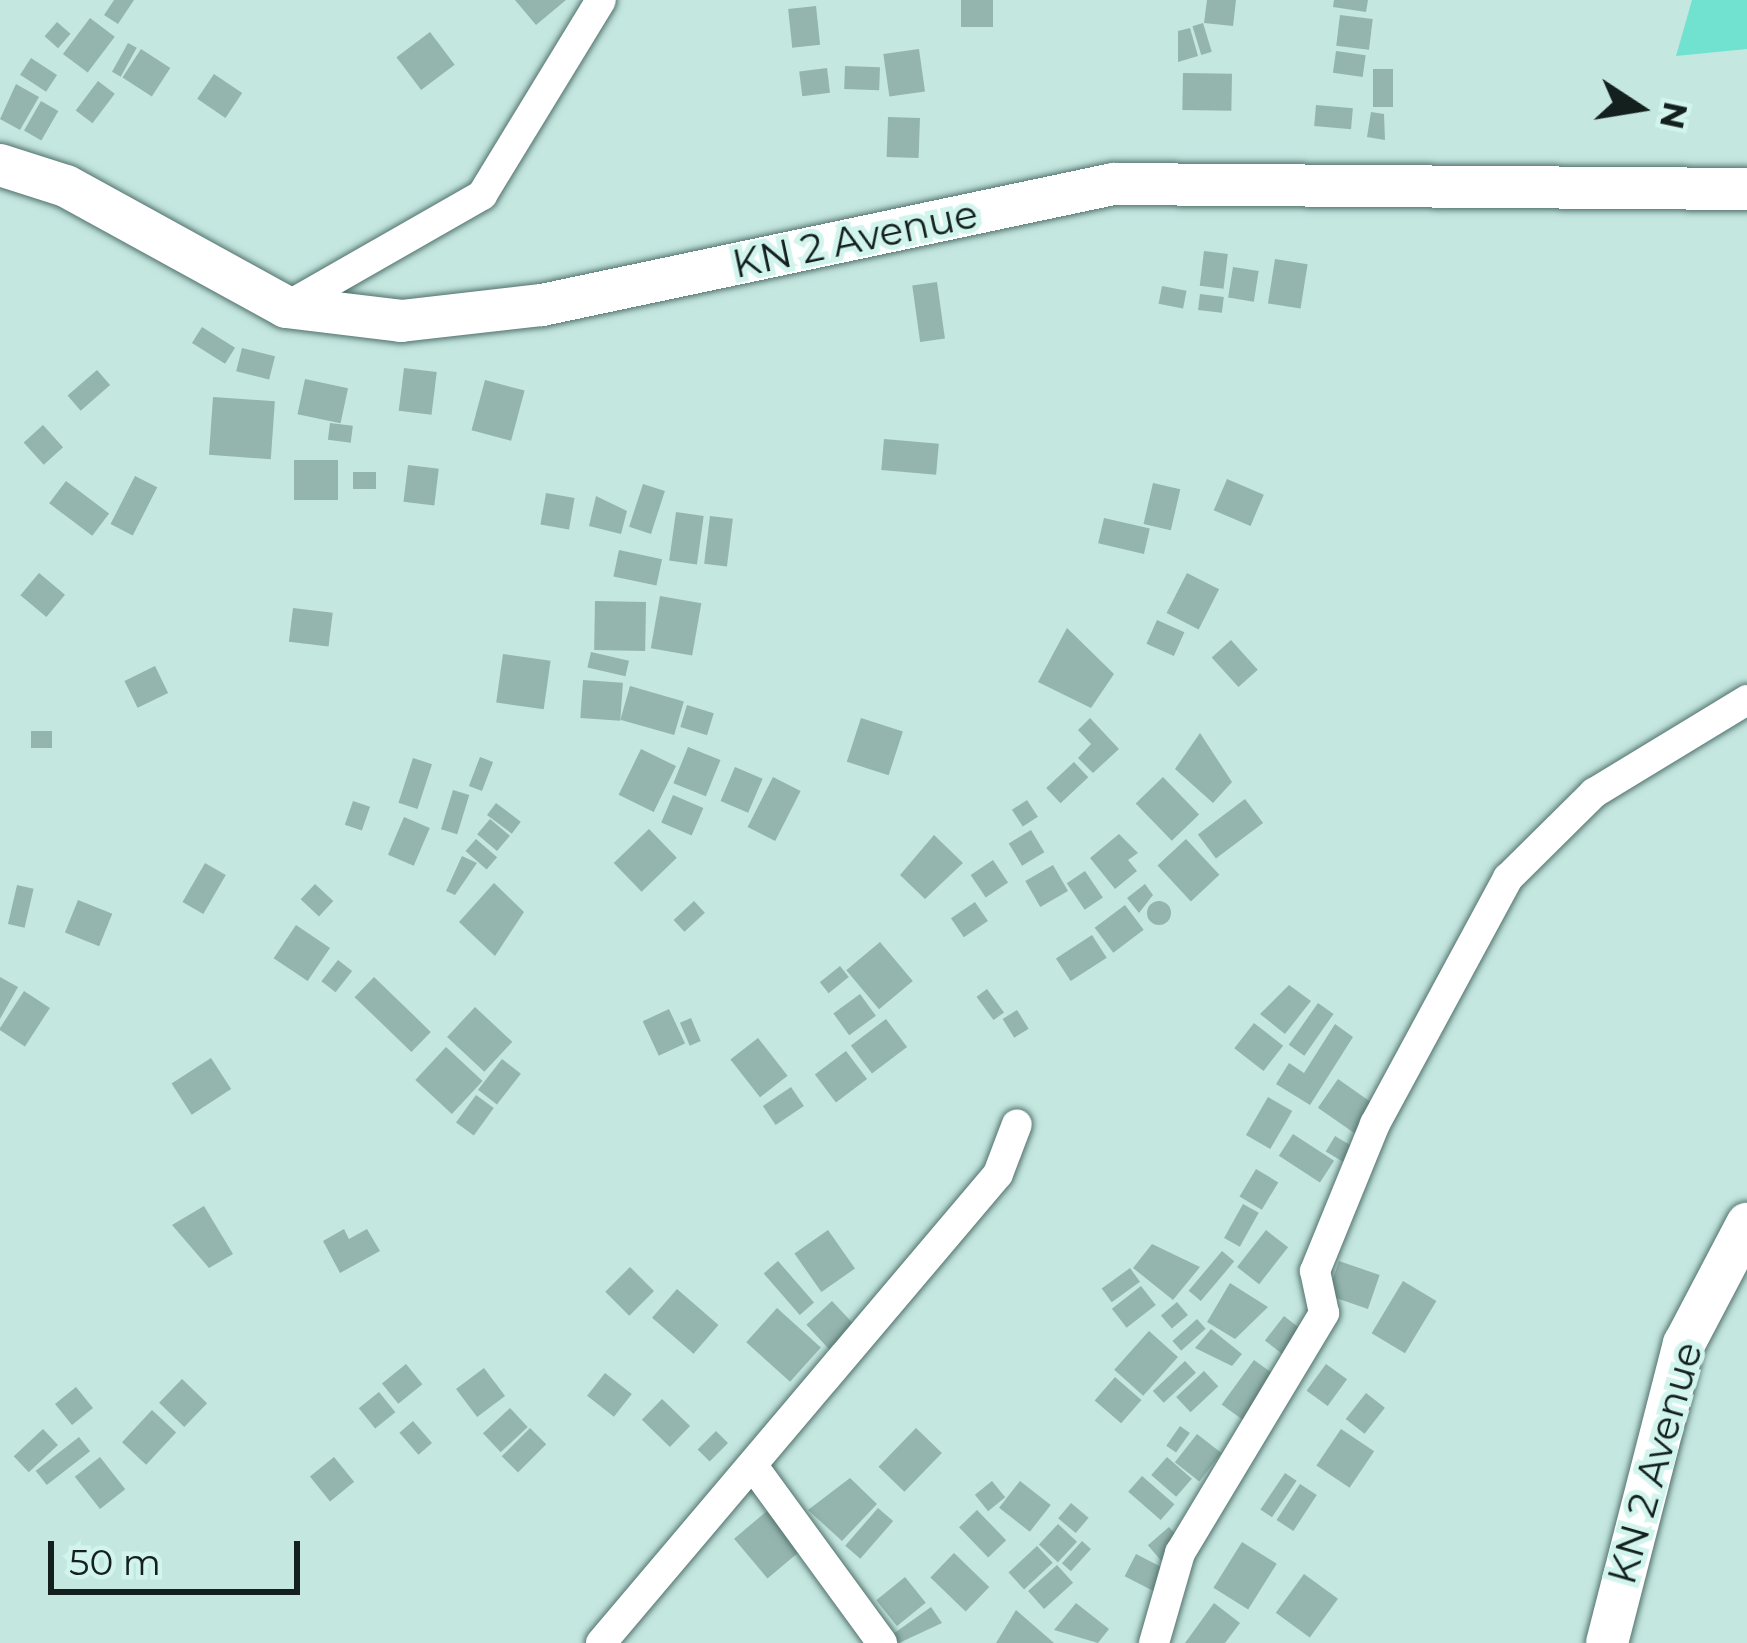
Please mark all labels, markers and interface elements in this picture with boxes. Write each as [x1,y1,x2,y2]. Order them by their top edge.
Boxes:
north arrow [1579,48,1699,168]
text: N [1652,98,1697,133]
street label: KN 2 Avenue [728,190,982,288]
street label: KN 2 Avenue [1598,1337,1712,1589]
scale bar [54,1517,306,1591]
text: 50 m [69,1540,161,1584]

